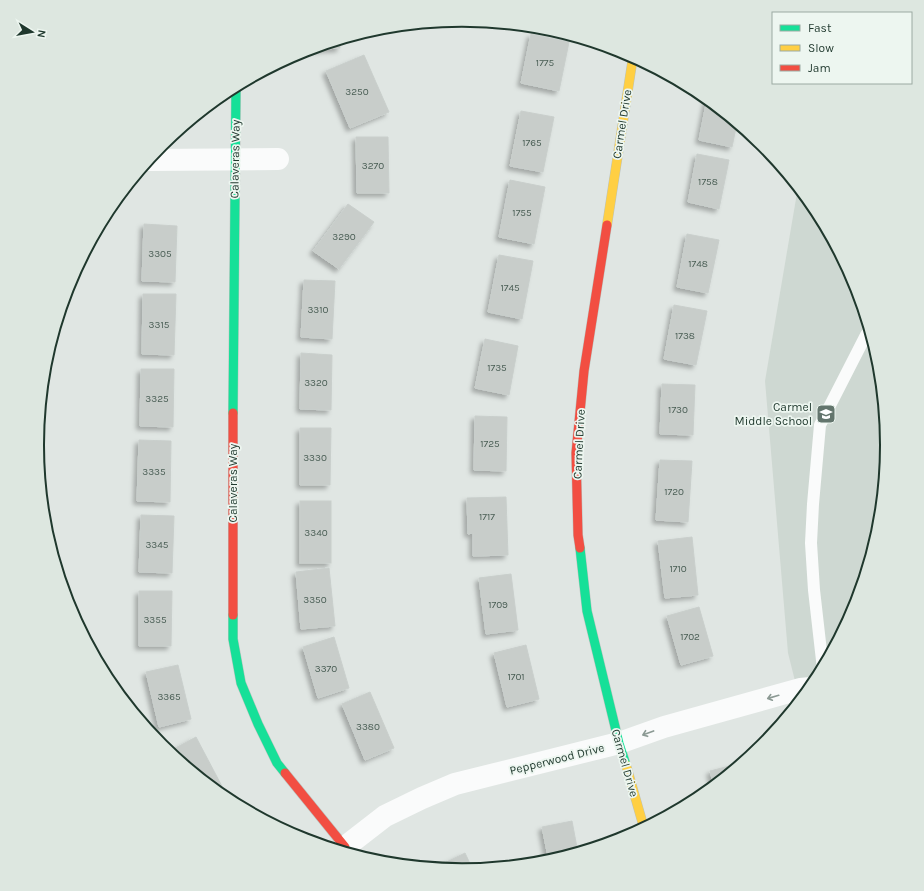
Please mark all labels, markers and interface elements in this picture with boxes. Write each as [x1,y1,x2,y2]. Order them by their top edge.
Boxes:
north arrow [12,12,52,52]
legend [772,12,912,84]
text: Fast [808,21,832,35]
text: N [34,29,48,39]
text: Slow [808,41,834,55]
house number: 1775 [536,57,555,69]
text: Jam [808,61,831,75]
house number: 3250 [345,86,369,98]
street label: Carmel Drive [610,88,634,160]
street label: Calaveras Way [227,119,243,198]
house number: 1765 [522,137,542,149]
house number: 3270 [362,160,384,172]
house number: 1758 [698,176,718,188]
house number: 1755 [512,207,532,219]
house number: 3290 [332,231,356,243]
house number: 3305 [148,248,172,260]
house number: 1748 [688,258,708,270]
house number: 1745 [500,282,520,294]
house number: 3310 [307,304,329,316]
house number: 3315 [149,319,170,331]
house number: 1738 [675,330,695,342]
house number: 1735 [487,362,507,374]
house number: 3320 [304,377,328,389]
house number: 3325 [145,393,169,405]
place label: Carmel Middle School [735,400,812,428]
school or university icon: Carmel Middle School [815,403,837,425]
house number: 1730 [668,404,688,416]
street label: Carmel Drive [570,409,588,479]
house number: 1725 [480,438,500,450]
street label: Calaveras Way [226,443,240,522]
house number: 3330 [303,452,327,464]
house number: 3335 [142,466,166,478]
house number: 1720 [664,486,684,498]
house number: 1717 [479,511,495,523]
house number: 3340 [304,527,328,539]
house number: 3345 [145,539,169,551]
house number: 1710 [669,563,687,575]
house number: 3350 [303,594,327,606]
house number: 1709 [488,599,508,611]
house number: 3355 [143,614,167,626]
house number: 1702 [680,631,700,643]
house number: 3370 [315,663,337,675]
house number: 1701 [507,671,525,683]
house number: 3365 [157,691,181,703]
one-way arrow [766,693,779,701]
house number: 3380 [356,721,380,733]
street label: Carmel Drive [609,727,641,799]
one-way arrow [642,729,654,737]
street label: Pepperwood Drive [508,740,606,778]

